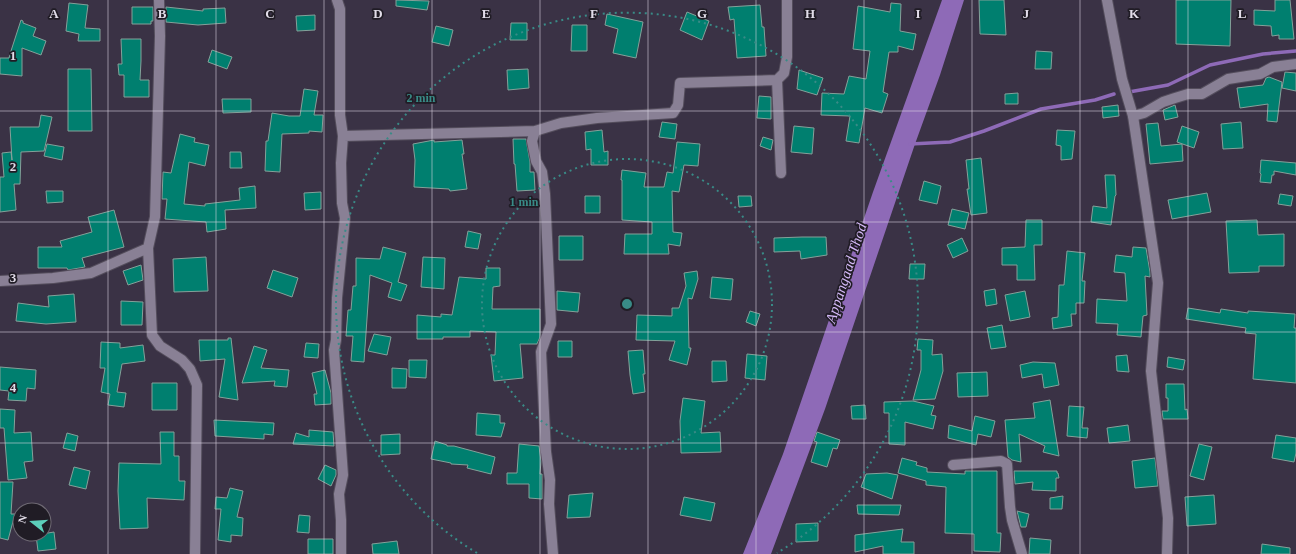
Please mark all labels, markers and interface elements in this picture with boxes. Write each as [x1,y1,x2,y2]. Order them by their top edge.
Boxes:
text: A [49,6,59,21]
text: B [158,6,167,21]
text: C [265,6,275,21]
text: D [373,6,383,21]
text: E [482,6,490,21]
text: F [590,6,598,21]
text: G [697,6,707,21]
text: H [805,6,815,21]
text: I [915,6,921,21]
text: J [1023,6,1030,21]
text: K [1129,6,1140,21]
text: L [1238,6,1247,21]
text: 1 [10,48,16,63]
text: 2 min [406,91,436,105]
text: 2 [10,159,16,174]
text: 1 min [509,195,539,209]
water label: Appangaad Thod [822,221,870,326]
text: 3 [10,270,17,285]
centre of rings [620,297,634,311]
text: 4 [10,380,17,395]
north arrow [12,502,52,542]
text: N [16,513,29,525]

